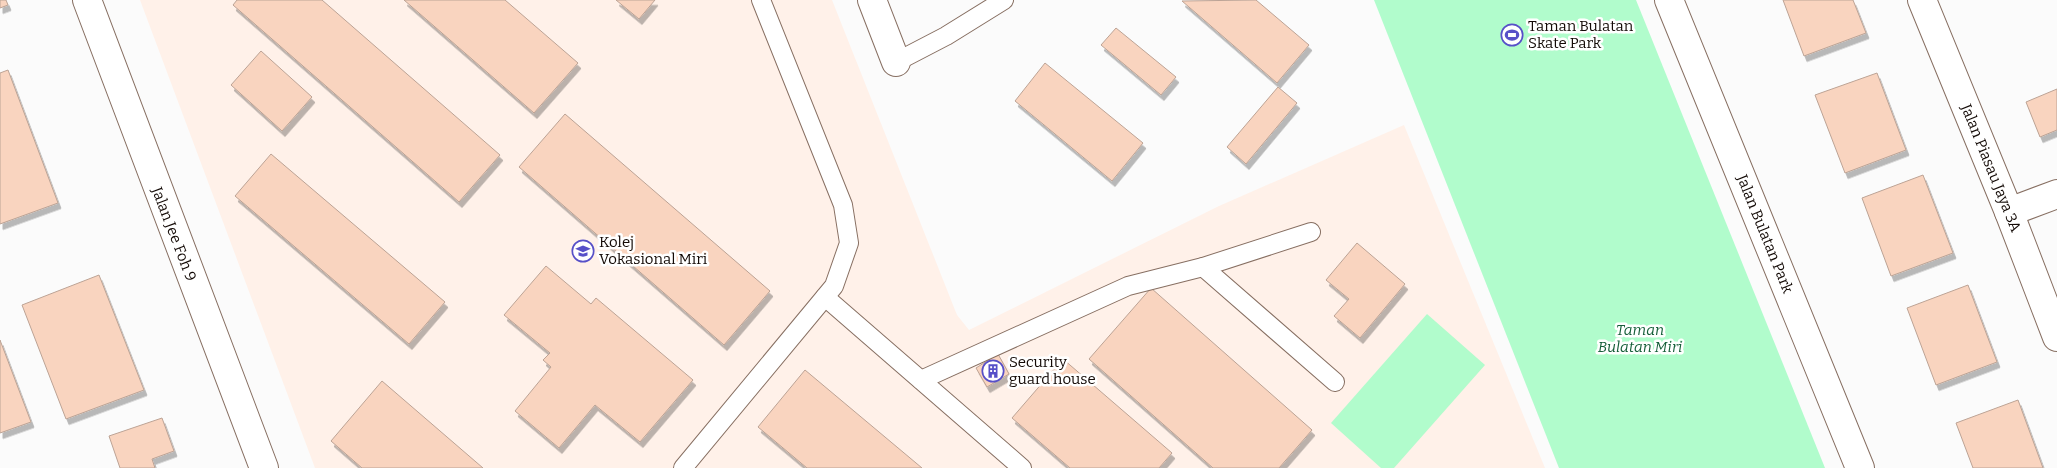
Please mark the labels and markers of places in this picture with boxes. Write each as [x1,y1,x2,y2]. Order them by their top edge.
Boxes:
place label: Taman Bulatan Skate Park [1528,17,1634,52]
sports icon: Taman Bulatan Skate Park [1500,23,1524,47]
place label: Kolej Vokasional Miri [599,233,708,268]
school or university icon: Kolej Vokasional Miri [571,239,595,263]
place label: Security guard house [1009,353,1096,388]
building icon: Security guard house [981,359,1005,383]

